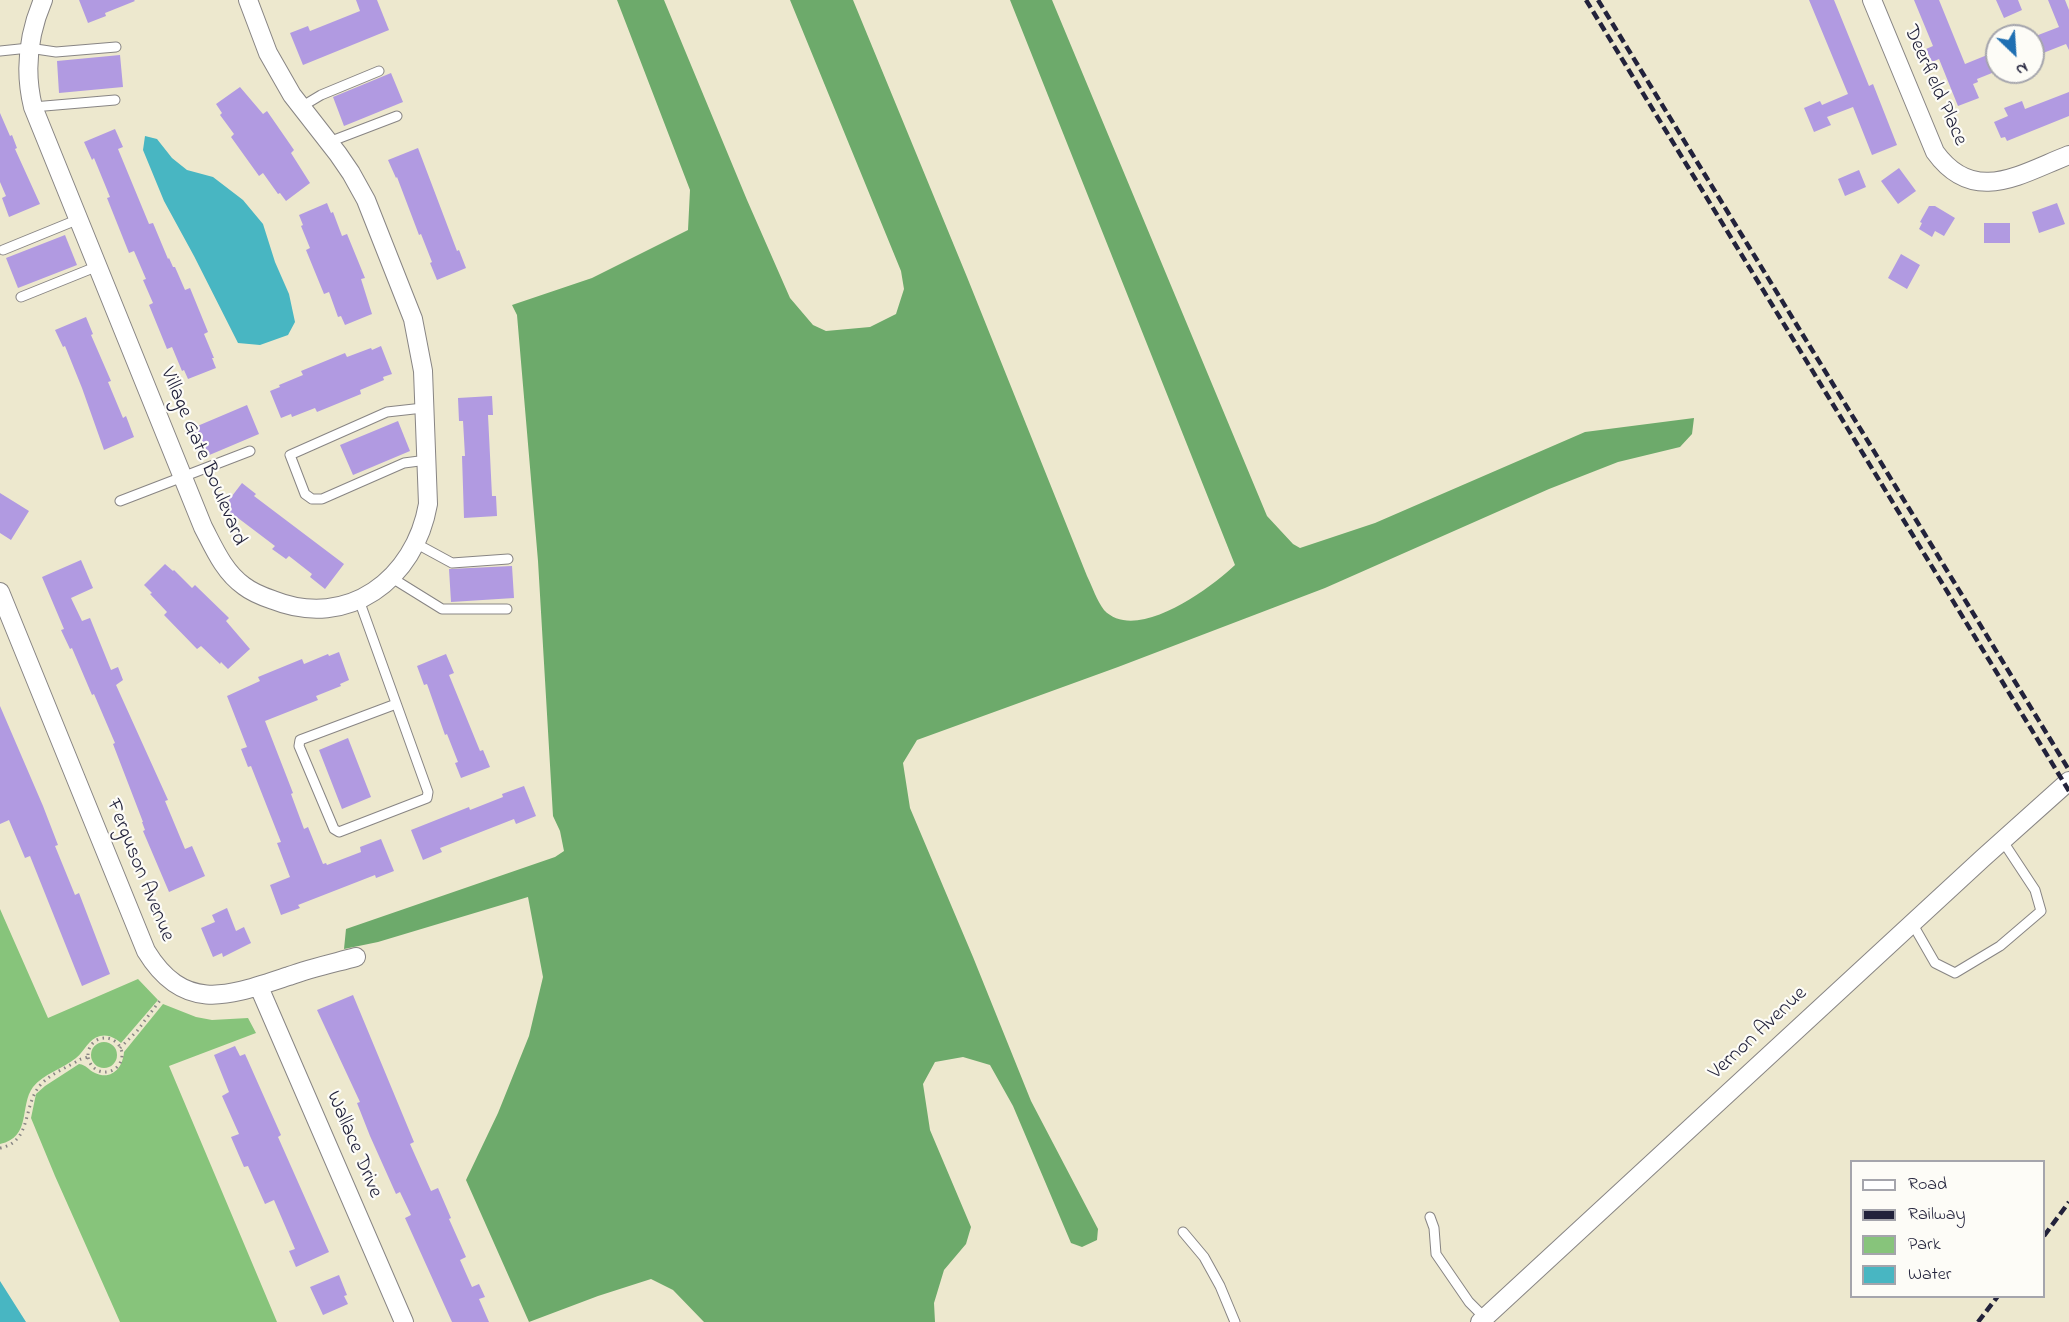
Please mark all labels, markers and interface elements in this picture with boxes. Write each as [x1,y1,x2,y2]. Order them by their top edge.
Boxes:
street label: Deerfield Place [1896,22,1972,150]
north arrow [1985,24,2045,84]
text: N [2012,55,2032,82]
street label: Village Gate Boulevard [153,364,251,550]
street label: Ferguson Avenue [99,796,179,946]
street label: Vernon Avenue [1705,982,1813,1086]
street label: Wallace Drive [319,1088,387,1202]
legend [1850,1160,2045,1298]
text: Road [1908,1172,1947,1198]
text: Railway [1908,1202,1965,1228]
text: Park [1908,1232,1941,1258]
text: Water [1908,1262,1951,1288]

